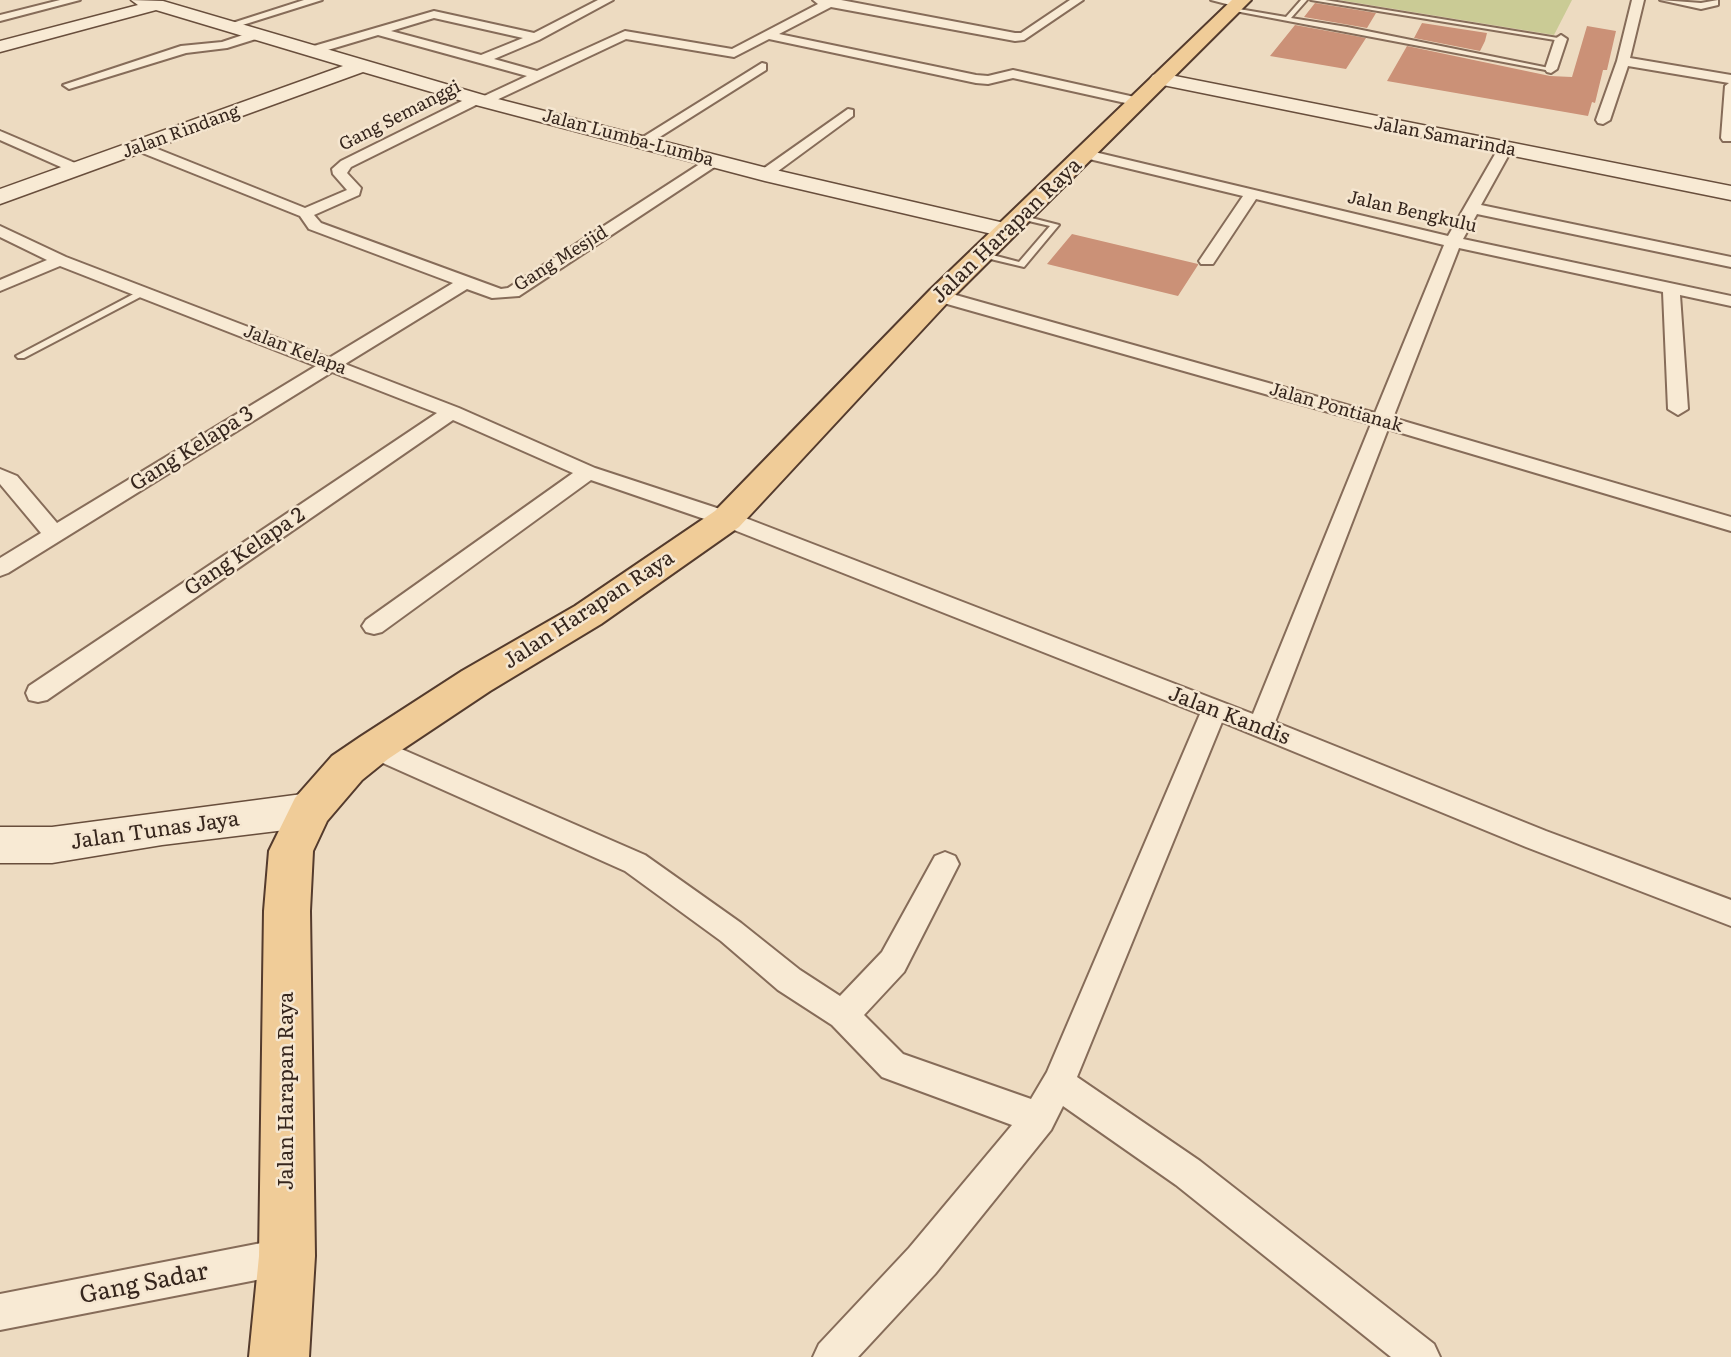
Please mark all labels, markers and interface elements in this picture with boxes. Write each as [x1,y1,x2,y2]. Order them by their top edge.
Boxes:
street label: Gang Semanggi [336,76,464,156]
street label: Jalan Rindang [119,101,243,163]
street label: Jalan Lumba-Lumba [540,105,716,171]
street label: Jalan Samarinda [1372,113,1518,161]
street label: Jalan Harapan Raya [927,153,1087,309]
street label: Jalan Bengkulu [1345,187,1479,237]
street label: Gang Mesjid [510,222,612,296]
street label: Jalan Kelapa [240,320,350,380]
street label: Jalan Pontianak [1267,379,1405,437]
street label: Gang Kelapa 3 [126,401,258,497]
street label: Gang Kelapa 2 [180,502,310,602]
street label: Jalan Harapan Raya [499,545,679,675]
street label: Jalan Kandis [1165,681,1293,751]
street label: Jalan Tunas Jaya [69,807,241,855]
street label: Jalan Harapan Raya [274,992,300,1190]
street label: Gang Sadar [77,1257,211,1311]

